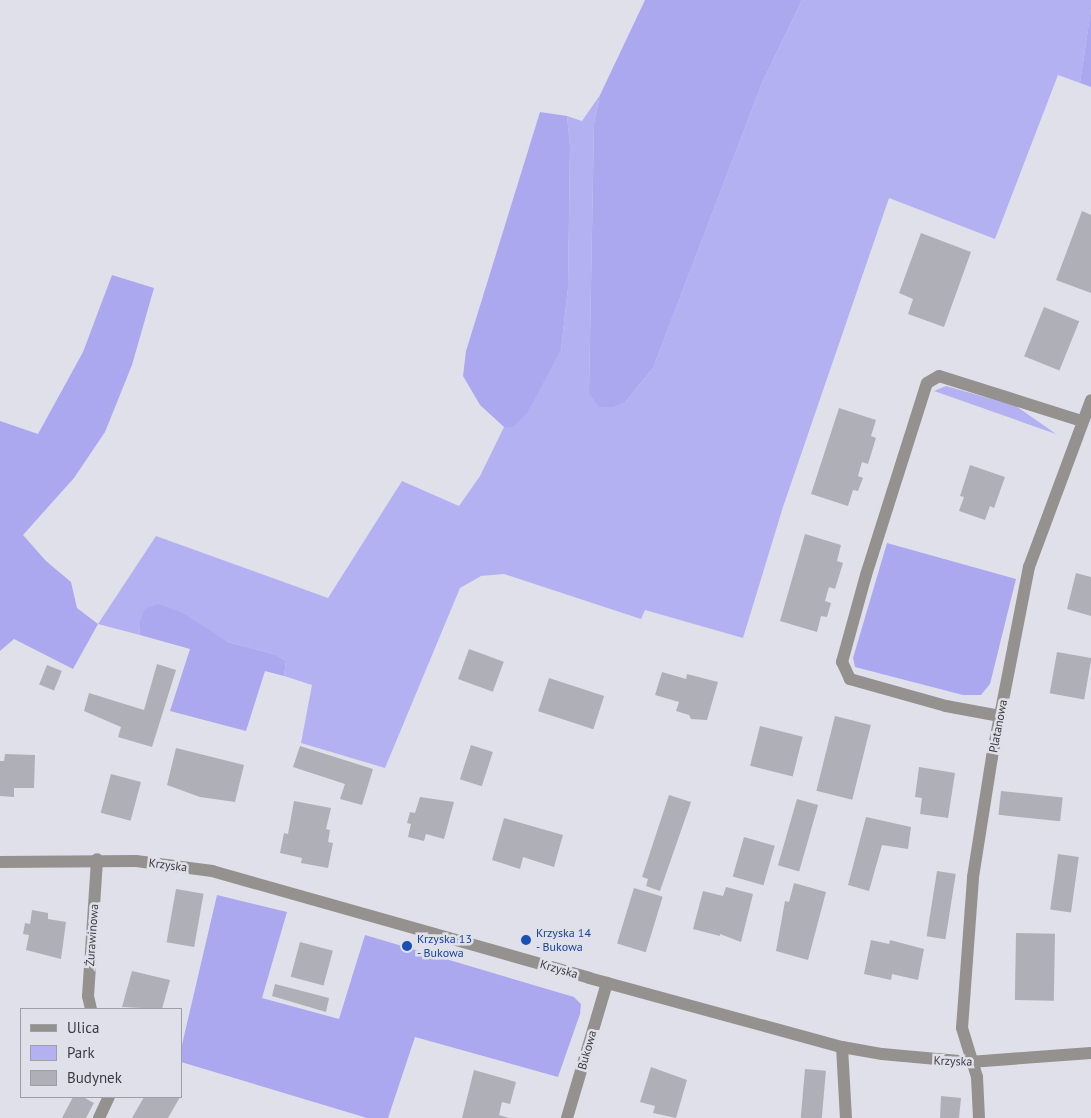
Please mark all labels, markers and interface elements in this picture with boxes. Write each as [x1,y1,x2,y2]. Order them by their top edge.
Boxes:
street label: Platanowa [986,698,1010,754]
street label: Krzyska [148,855,188,875]
street label: Żurawinowa [83,903,101,967]
place label: Krzyska 14 - Bukowa [536,926,591,954]
place label: Krzyska 13 - Bukowa [417,932,472,960]
marker: Krzyska 14 - Bukowa [520,934,532,946]
marker: Krzyska 13 - Bukowa [401,940,413,952]
street label: Krzyska [538,957,580,981]
legend [20,1008,182,1098]
text: Ulica [67,1018,99,1037]
street label: Bukowa [575,1029,599,1071]
text: Park [67,1043,95,1062]
street label: Krzyska [933,1053,973,1069]
text: Budynek [67,1068,122,1087]

